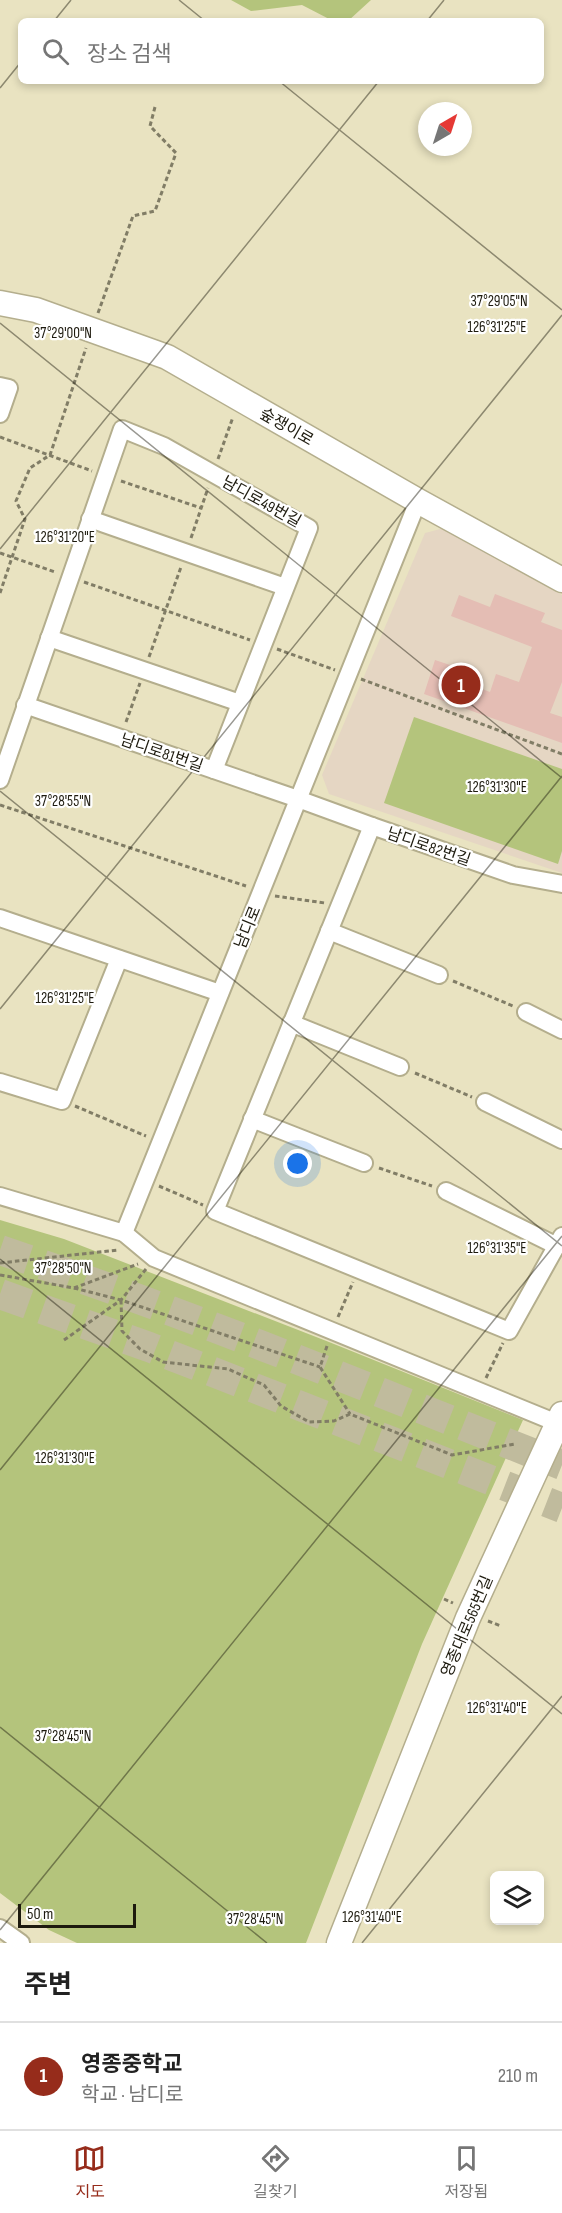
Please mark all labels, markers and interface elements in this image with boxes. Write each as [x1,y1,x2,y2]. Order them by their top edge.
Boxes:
search box [18,18,544,84]
icon: search [39,35,72,68]
text: 장소 검색 [87,41,171,68]
north arrow [418,102,472,156]
text: 37°29'05"N [470,292,528,311]
text: 126°31'25"E [468,318,526,337]
text: 37°29'00"N [34,324,92,343]
street label: 숲쟁이로 [256,404,317,450]
street label: 남디로49번길 [218,473,304,532]
text: 126°31'20"E [35,528,95,547]
pin: 1 [442,662,480,708]
street label: 남디로81번길 [118,730,205,776]
text: 126°31'30"E [467,778,527,797]
text: 37°28'55"N [35,792,91,811]
street label: 남디로82번길 [384,824,473,871]
street label: 남디로 [231,903,266,952]
text: 126°31'25"E [36,989,94,1008]
your location [283,1149,312,1178]
text: 126°31'35"E [467,1239,527,1258]
text: 37°28'50"N [34,1259,92,1278]
text: 126°31'30"E [35,1449,95,1468]
street label: 영종대로565번길 [438,1573,497,1680]
text: 126°31'40"E [467,1699,527,1718]
text: 37°28'45"N [35,1727,91,1746]
map controls [490,1871,544,1925]
button: layers [490,1871,544,1925]
scale bar [18,1901,136,1928]
text: 50 m [27,1905,53,1924]
text: 126°31'40"E [342,1908,402,1927]
text: 37°28'45"N [227,1910,283,1929]
text: 주변 [24,1970,72,2001]
text: 영종중학교 [81,2051,182,2078]
text: 1 [40,2064,47,2088]
text: 210 m [498,2064,538,2088]
text: 학교 · 남디로 [81,2083,183,2107]
tab: 지도 [73,2142,106,2202]
tab: 길찾기 [253,2142,297,2202]
tab: 저장됨 [444,2142,489,2202]

